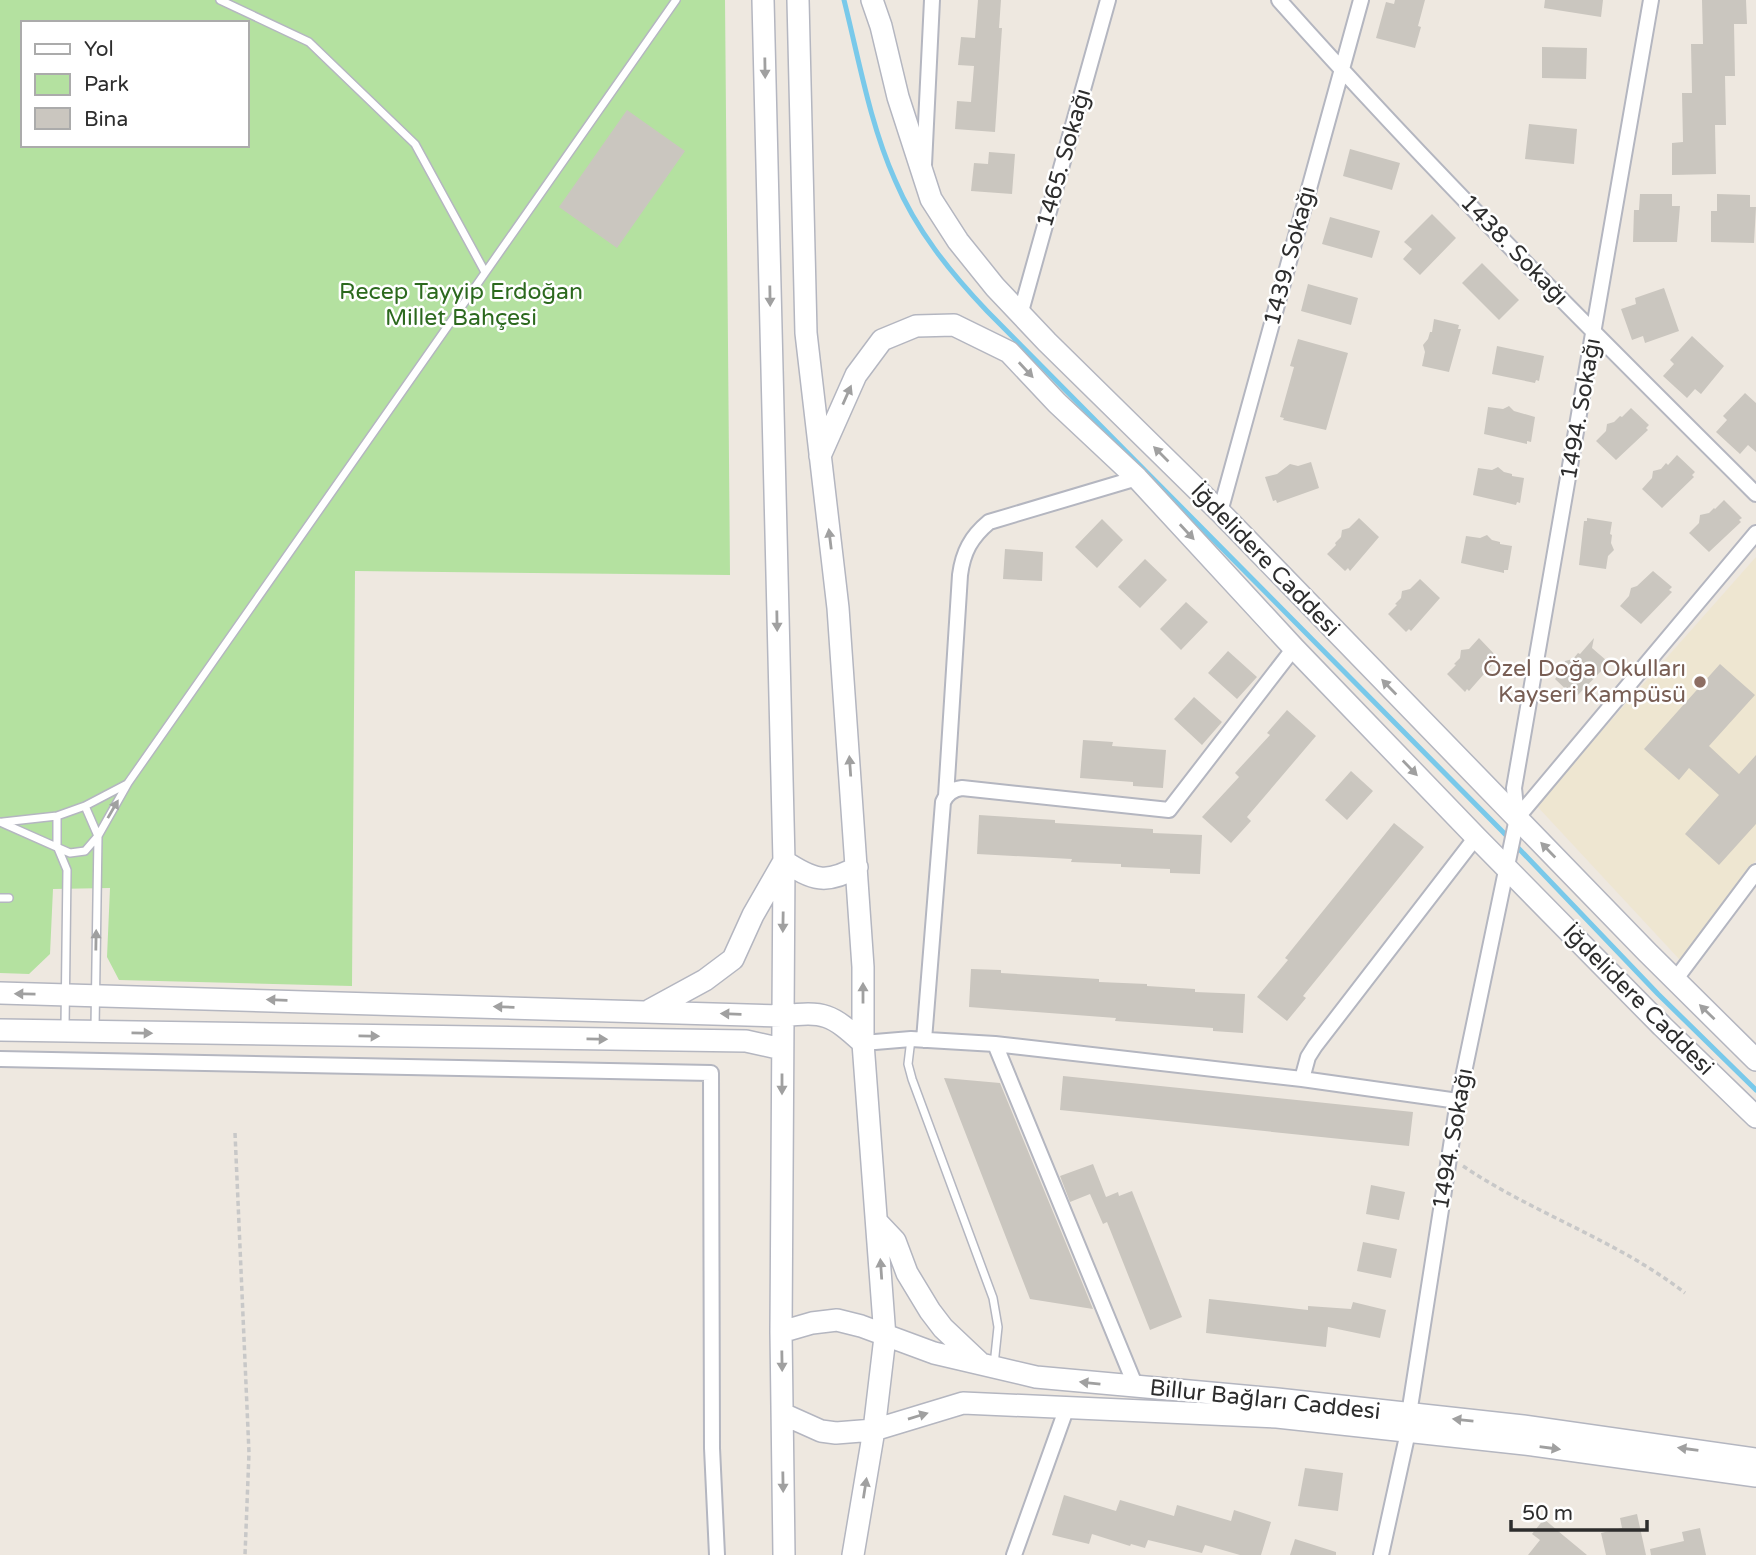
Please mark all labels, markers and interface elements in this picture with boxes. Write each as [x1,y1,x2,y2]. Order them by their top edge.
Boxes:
legend [21,21,248,147]
text: Yol [84,37,114,62]
one-way arrow [759,57,770,79]
text: Park [84,72,129,97]
street label: 1465. Sokağı [1031,85,1097,231]
text: Bina [84,107,128,132]
street label: 1439. Sokağı [1258,183,1322,329]
street label: 1438. Sokağı [1454,189,1574,311]
park label: Recep Tayyip Erdoğan Millet Bahçesi [339,278,583,332]
one-way arrow [765,285,776,307]
street label: 1494. Sokağı [1555,336,1607,482]
one-way arrow [1018,361,1034,378]
one-way arrow [841,385,853,405]
one-way arrow [1153,446,1170,463]
street label: İğdelidere Caddesi [1185,477,1345,643]
one-way arrow [1179,523,1195,541]
one-way arrow [825,528,836,550]
one-way arrow [772,610,783,632]
place label: Özel Doğa Okulları Kayseri Kampüsü [1483,655,1686,709]
marker: Özel Doğa Okulları Kayseri Kampüsü [1692,674,1708,690]
one-way arrow [1382,679,1398,696]
one-way arrow [844,755,855,777]
one-way arrow [1401,760,1418,777]
one-way arrow [107,800,119,819]
one-way arrow [1540,842,1556,859]
one-way arrow [777,911,789,933]
street label: İğdelidere Caddesi [1557,919,1719,1081]
one-way arrow [91,928,102,950]
one-way arrow [857,982,869,1004]
one-way arrow [13,988,35,999]
one-way arrow [265,995,287,1006]
one-way arrow [493,1001,515,1012]
one-way arrow [1699,1005,1716,1021]
one-way arrow [720,1008,742,1019]
one-way arrow [131,1028,153,1039]
one-way arrow [358,1031,380,1042]
one-way arrow [586,1033,608,1045]
street label: 1494. Sokağı [1427,1066,1479,1212]
one-way arrow [776,1074,788,1096]
one-way arrow [875,1258,886,1280]
one-way arrow [776,1350,787,1372]
street label: Billur Bağları Caddesi [1148,1374,1382,1426]
one-way arrow [1079,1377,1101,1388]
one-way arrow [908,1411,929,1421]
one-way arrow [1452,1414,1474,1425]
one-way arrow [1539,1442,1561,1453]
one-way arrow [1677,1444,1699,1455]
one-way arrow [777,1471,789,1493]
one-way arrow [860,1477,871,1499]
scale bar [1511,1488,1648,1532]
text: 50 m [1522,1501,1573,1526]

